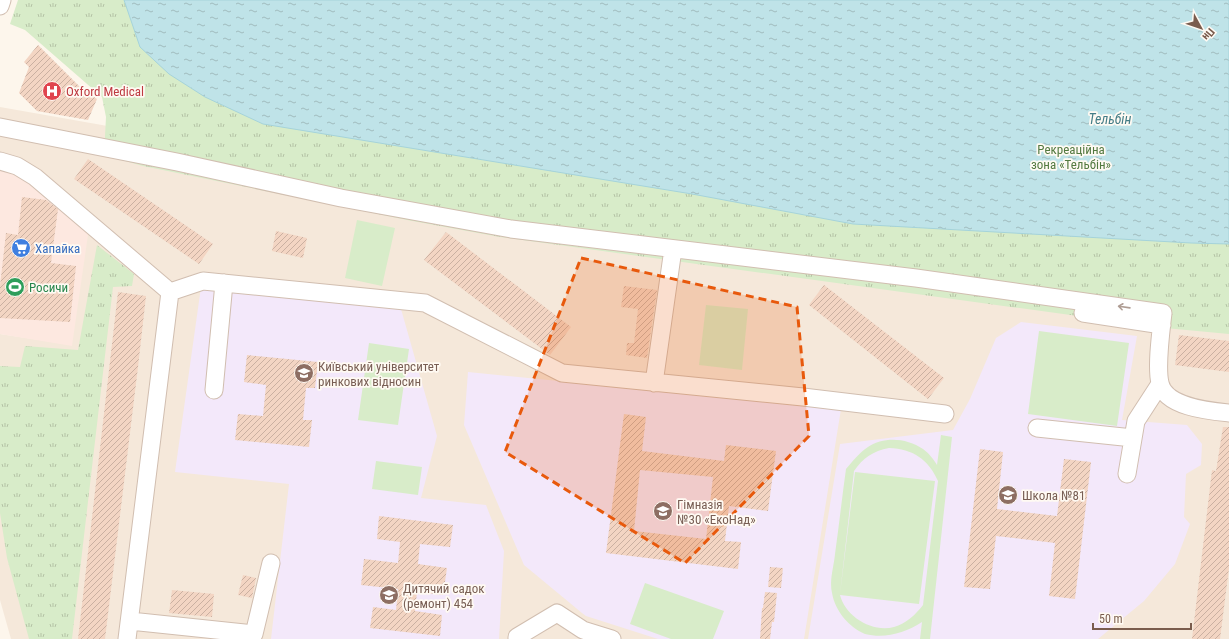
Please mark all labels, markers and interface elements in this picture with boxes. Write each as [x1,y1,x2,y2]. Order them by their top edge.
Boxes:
north arrow [1181,8,1221,48]
text: Пн [1199,25,1217,43]
hospital icon: Oxford Medical [41,80,63,102]
place label: Oxford Medical [66,84,144,99]
water label: Тельбін [1089,111,1131,127]
park label: Рекреаційна зона «Тельбін» [1031,142,1111,172]
supermarket icon: Хапайка [10,237,32,259]
place label: Хапайка [35,241,80,256]
sports icon: Росичи [4,276,26,298]
place label: Росичи [29,280,68,295]
one-way arrow [1118,303,1131,311]
place label: Київський університет ринкових відносин [318,359,440,389]
school or university icon: Київський університет ринкових відносин [293,362,315,384]
school or university icon: Школа №81 [997,484,1019,506]
place label: Школа №81 [1022,488,1085,503]
place label: Гімназія №30 «ЕкоНад» [677,497,756,527]
school or university icon: Гімназія №30 «ЕкоНад» [652,500,674,522]
place label: Дитячий садок (ремонт) 454 [403,581,485,611]
school or university icon: Дитячий садок (ремонт) 454 [378,584,400,606]
scale bar [1093,605,1191,631]
text: 50 m [1099,612,1123,626]

